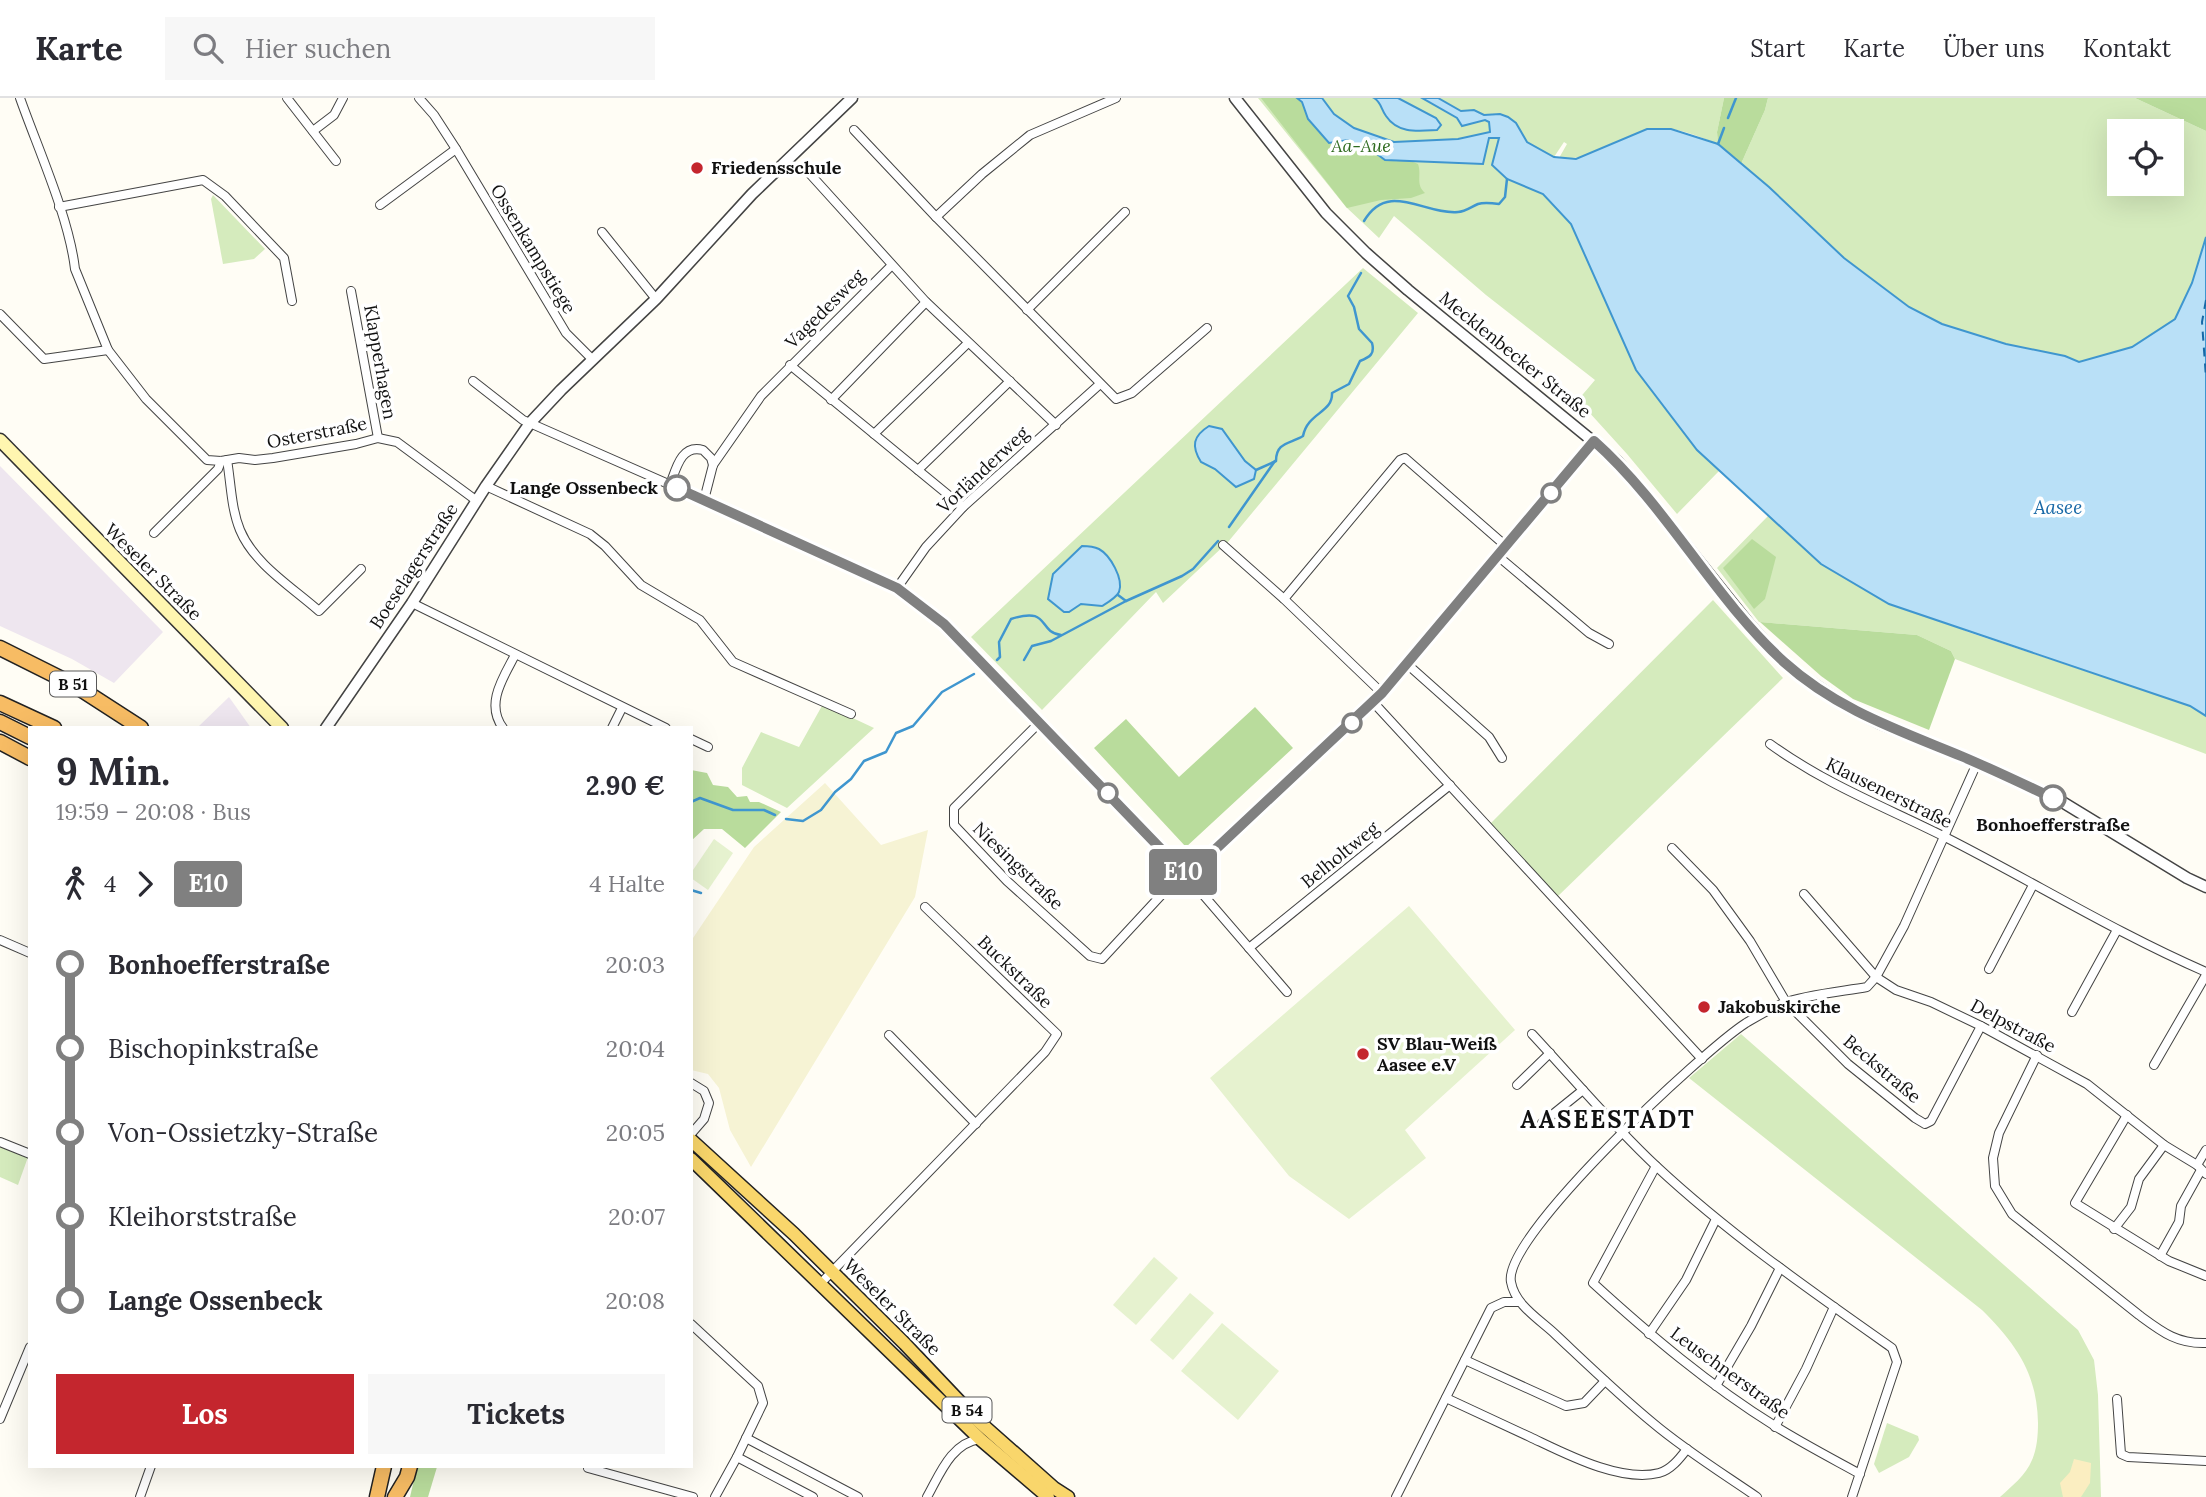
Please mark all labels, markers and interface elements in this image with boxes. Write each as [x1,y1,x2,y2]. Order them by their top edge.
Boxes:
search box [165,17,655,80]
text: Karte [35,27,123,69]
icon: search [189,29,227,67]
text: Hier suchen [245,32,391,65]
text: Start [1750,33,1805,64]
text: Karte [1843,33,1905,64]
text: Über uns [1943,33,2045,64]
text: Kontakt [2083,33,2171,64]
map controls [2107,119,2184,196]
button: locate [2107,119,2184,196]
park label: Aa-Aue [1330,134,1391,157]
place label: Friedensschule [711,156,842,179]
marker: Friedensschule [689,160,705,176]
street label: Ossenkampstiege [486,180,581,318]
street label: Vagedesweg [779,263,870,354]
street label: Mecklenbecker Straße [1435,286,1596,423]
street label: Klapperhagen [359,303,402,421]
street label: Osterstraße [265,411,369,453]
street label: Vorländerweg [931,421,1034,519]
marker: Lange Ossenbeck [664,475,690,501]
place label: Lange Ossenbeck [509,476,658,499]
unlabelled marker [1541,483,1561,503]
water label: Aasee [2033,495,2082,519]
street label: Boeselagerstraße [364,498,463,633]
street label: Weseler Straße [100,518,207,625]
road number: B 51 [50,671,96,696]
unlabelled marker [1342,713,1362,733]
text: 9 Min. [56,747,170,795]
street label: Klausenerstraße [1822,752,1956,833]
text: 2.90 € [586,769,665,802]
unlabelled marker [1098,783,1118,803]
marker: Bonhoefferstraße [2040,785,2066,811]
text: 19:59 – 20:08 · Bus [56,797,251,826]
place label: Bonhoefferstraße [1976,813,2130,836]
street label: Belholtweg [1296,816,1384,893]
street label: Niesingstraße [968,817,1069,915]
line badge: E10 [1143,849,1223,895]
text: E10 [1163,856,1203,887]
icon: walk [56,865,94,903]
icon: forward [126,865,164,903]
text: E10 [188,868,228,899]
text: 4 [104,869,116,898]
text: 4 Halte [589,869,665,898]
street label: Buckstraße [973,930,1058,1013]
text: Bonhoefferstraße [108,948,330,981]
text: 20:03 [606,950,665,979]
street label: Delpstraße [1967,994,2060,1058]
place label: Jakobuskirche [1718,995,1841,1018]
marker: Jakobuskirche [1696,999,1712,1015]
street label: Beckstraße [1839,1029,1926,1108]
text: Bischopinkstraße [108,1032,319,1065]
place label: SV Blau-Weiß Aasee e.V [1377,1032,1497,1076]
text: 20:04 [606,1034,665,1063]
marker: SV Blau-Weiß Aasee e.V [1355,1046,1371,1062]
district label: AASEESTADT [1520,1104,1696,1135]
text: Von-Ossietzky-Straße [108,1116,378,1149]
text: 20:05 [606,1118,665,1147]
text: Kleihorststraße [108,1200,297,1233]
text: 20:07 [608,1202,665,1231]
street label: Weseler Straße [839,1253,946,1360]
text: Lange Ossenbeck [108,1284,323,1317]
text: 20:08 [605,1286,665,1315]
street label: Leuschnerstraße [1666,1321,1795,1424]
button: Los [56,1374,354,1454]
button: Tickets [368,1374,665,1454]
road number: B 54 [942,1398,992,1422]

